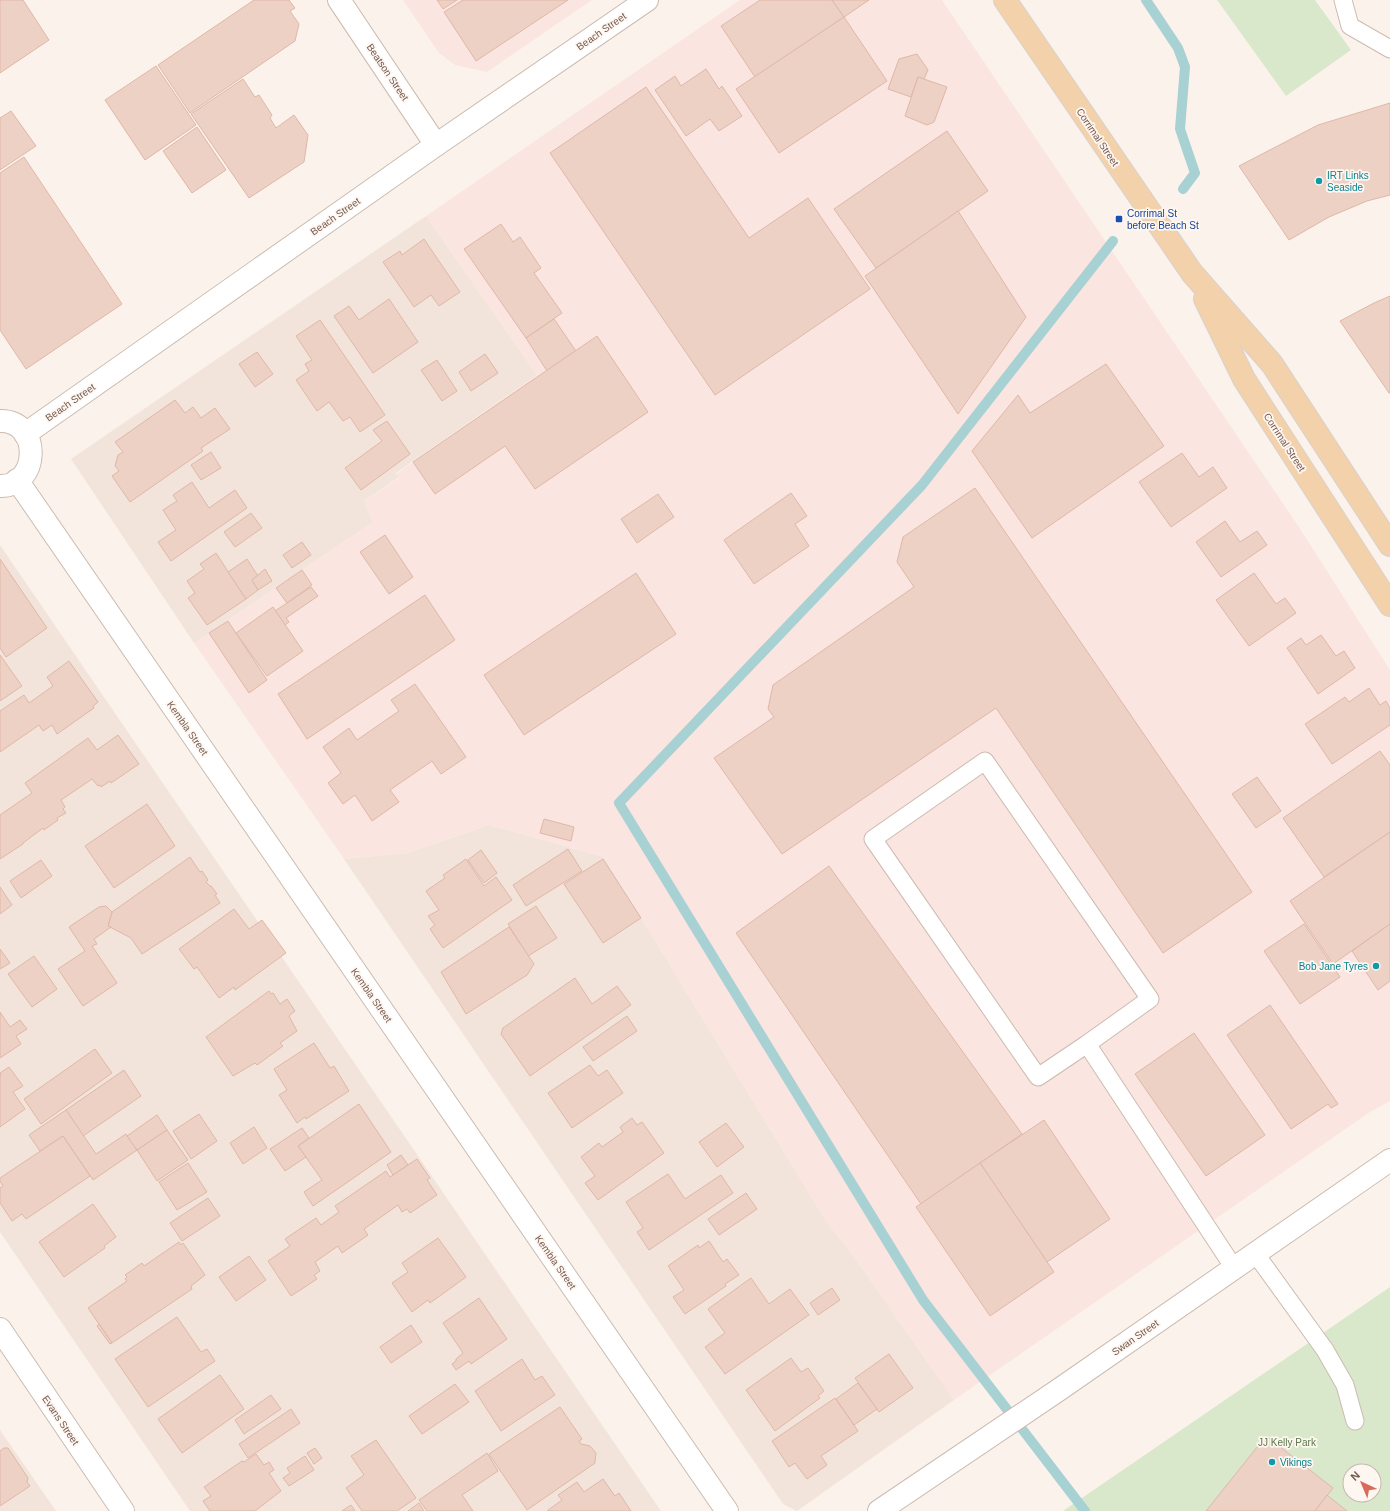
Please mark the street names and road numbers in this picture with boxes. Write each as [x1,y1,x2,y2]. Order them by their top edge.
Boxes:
street label: Beach Street [574,10,628,52]
street label: Beatson Street [365,42,411,103]
street label: Corrimal Street [1074,106,1121,168]
street label: Beach Street [308,195,362,237]
street label: Beach Street [43,381,97,423]
street label: Corrimal Street [1262,411,1308,474]
street label: Kembla Street [165,699,210,758]
street label: Kembla Street [349,966,394,1025]
street label: Kembla Street [533,1233,578,1292]
street label: Swan Street [1110,1317,1161,1358]
street label: Evans Street [40,1393,81,1447]

